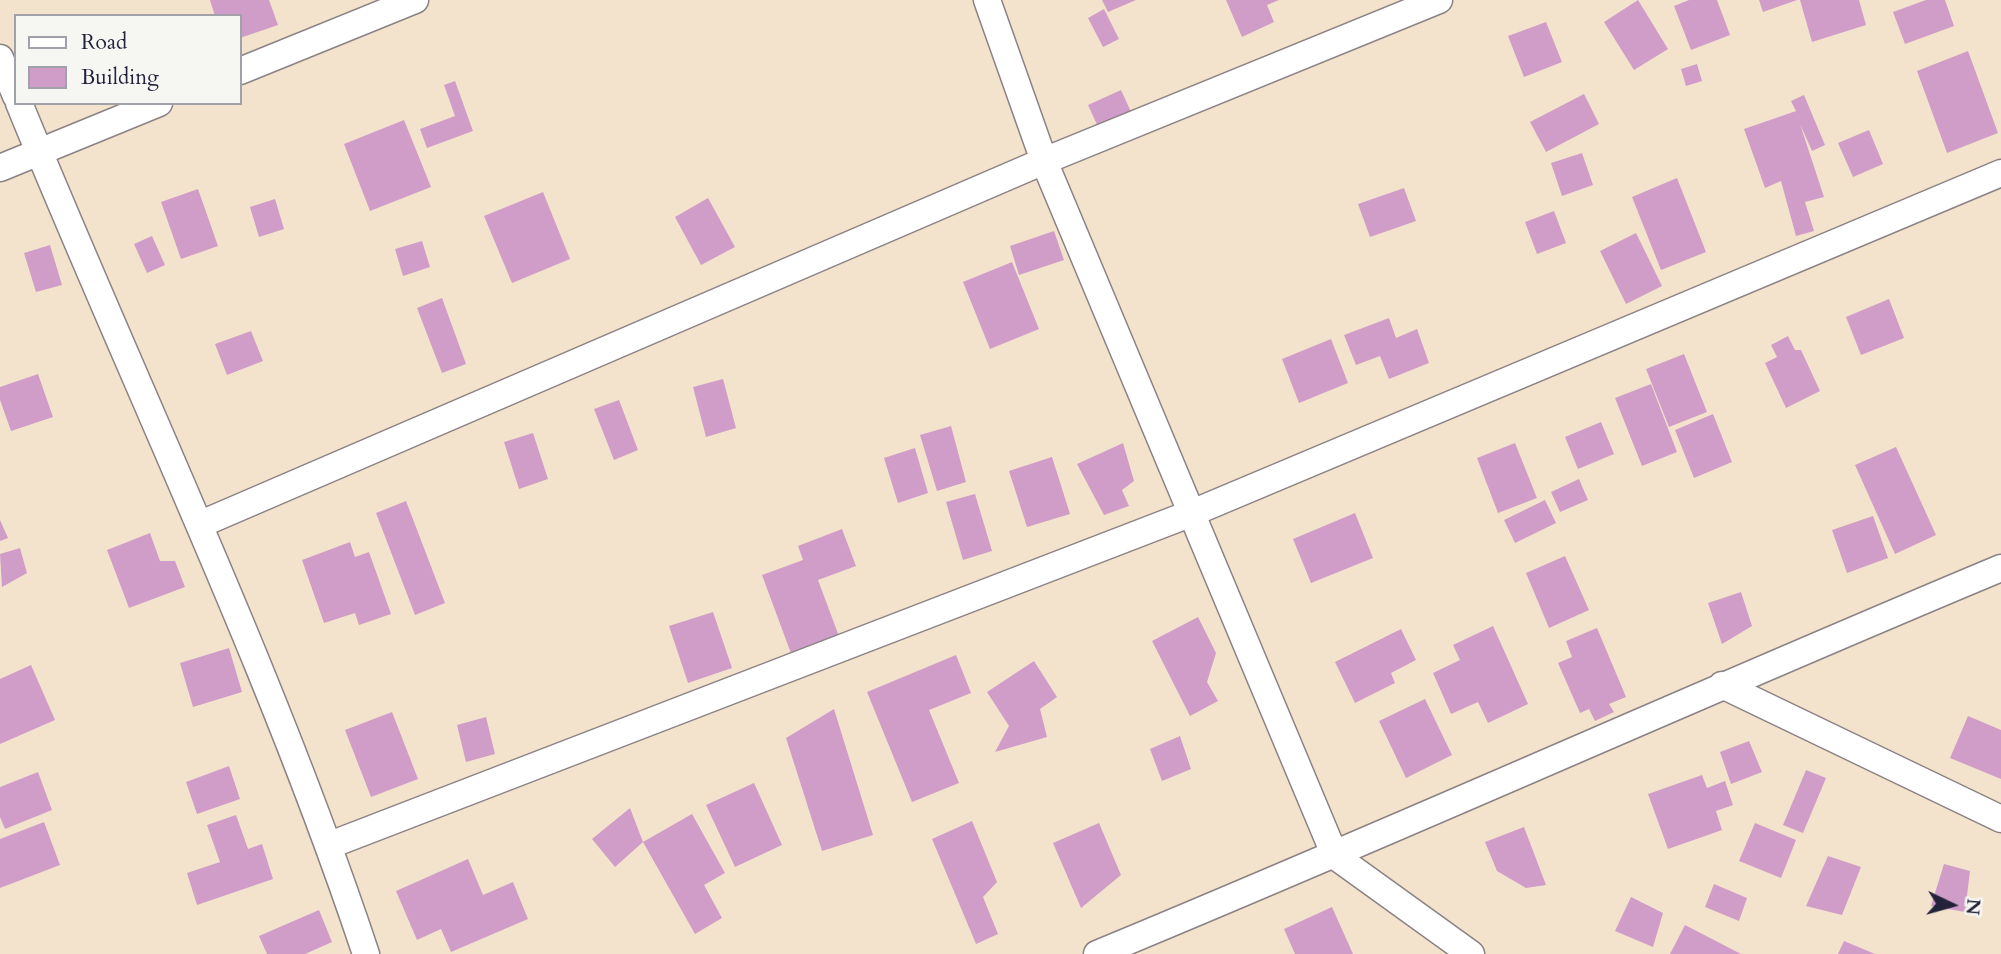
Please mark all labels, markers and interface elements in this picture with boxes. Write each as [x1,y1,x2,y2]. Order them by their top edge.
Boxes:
legend [14,14,242,105]
text: Road [81,28,127,57]
text: Building [81,63,159,92]
north arrow [1917,870,1987,940]
text: N [1959,897,1987,916]

